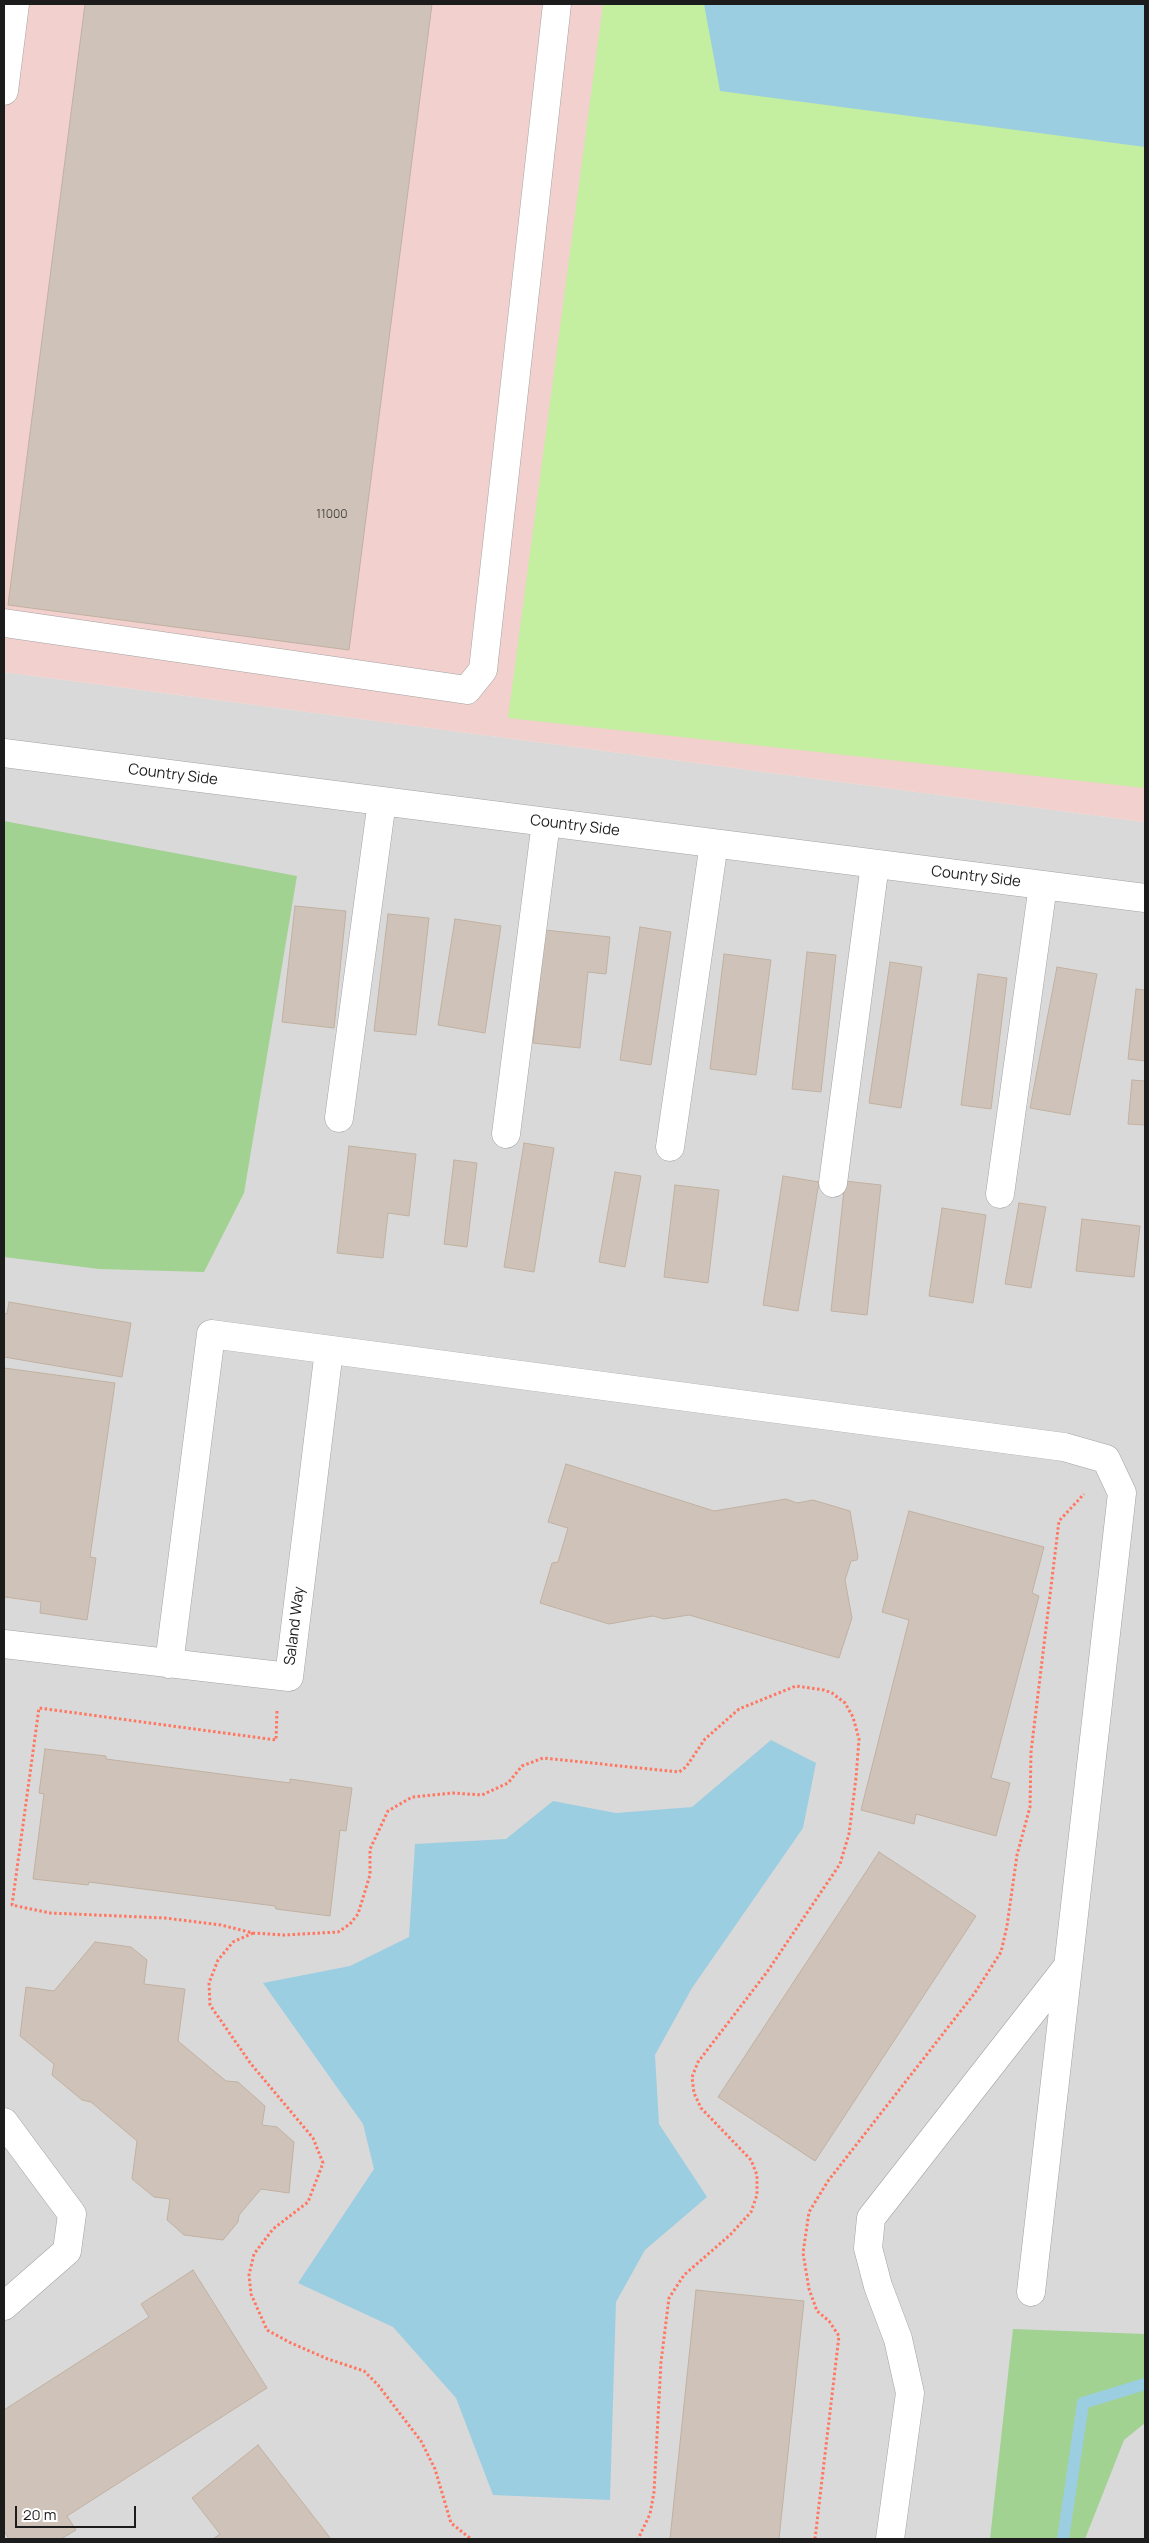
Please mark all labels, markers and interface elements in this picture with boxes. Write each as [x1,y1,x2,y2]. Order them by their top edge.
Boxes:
house number: 11000 [316,508,348,522]
street label: Country Side [127,761,219,789]
street label: Country Side [529,812,621,840]
street label: Country Side [930,863,1022,891]
street label: Saland Way [281,1586,309,1666]
scale bar [18,2496,139,2528]
text: 20 m [23,2504,56,2525]

